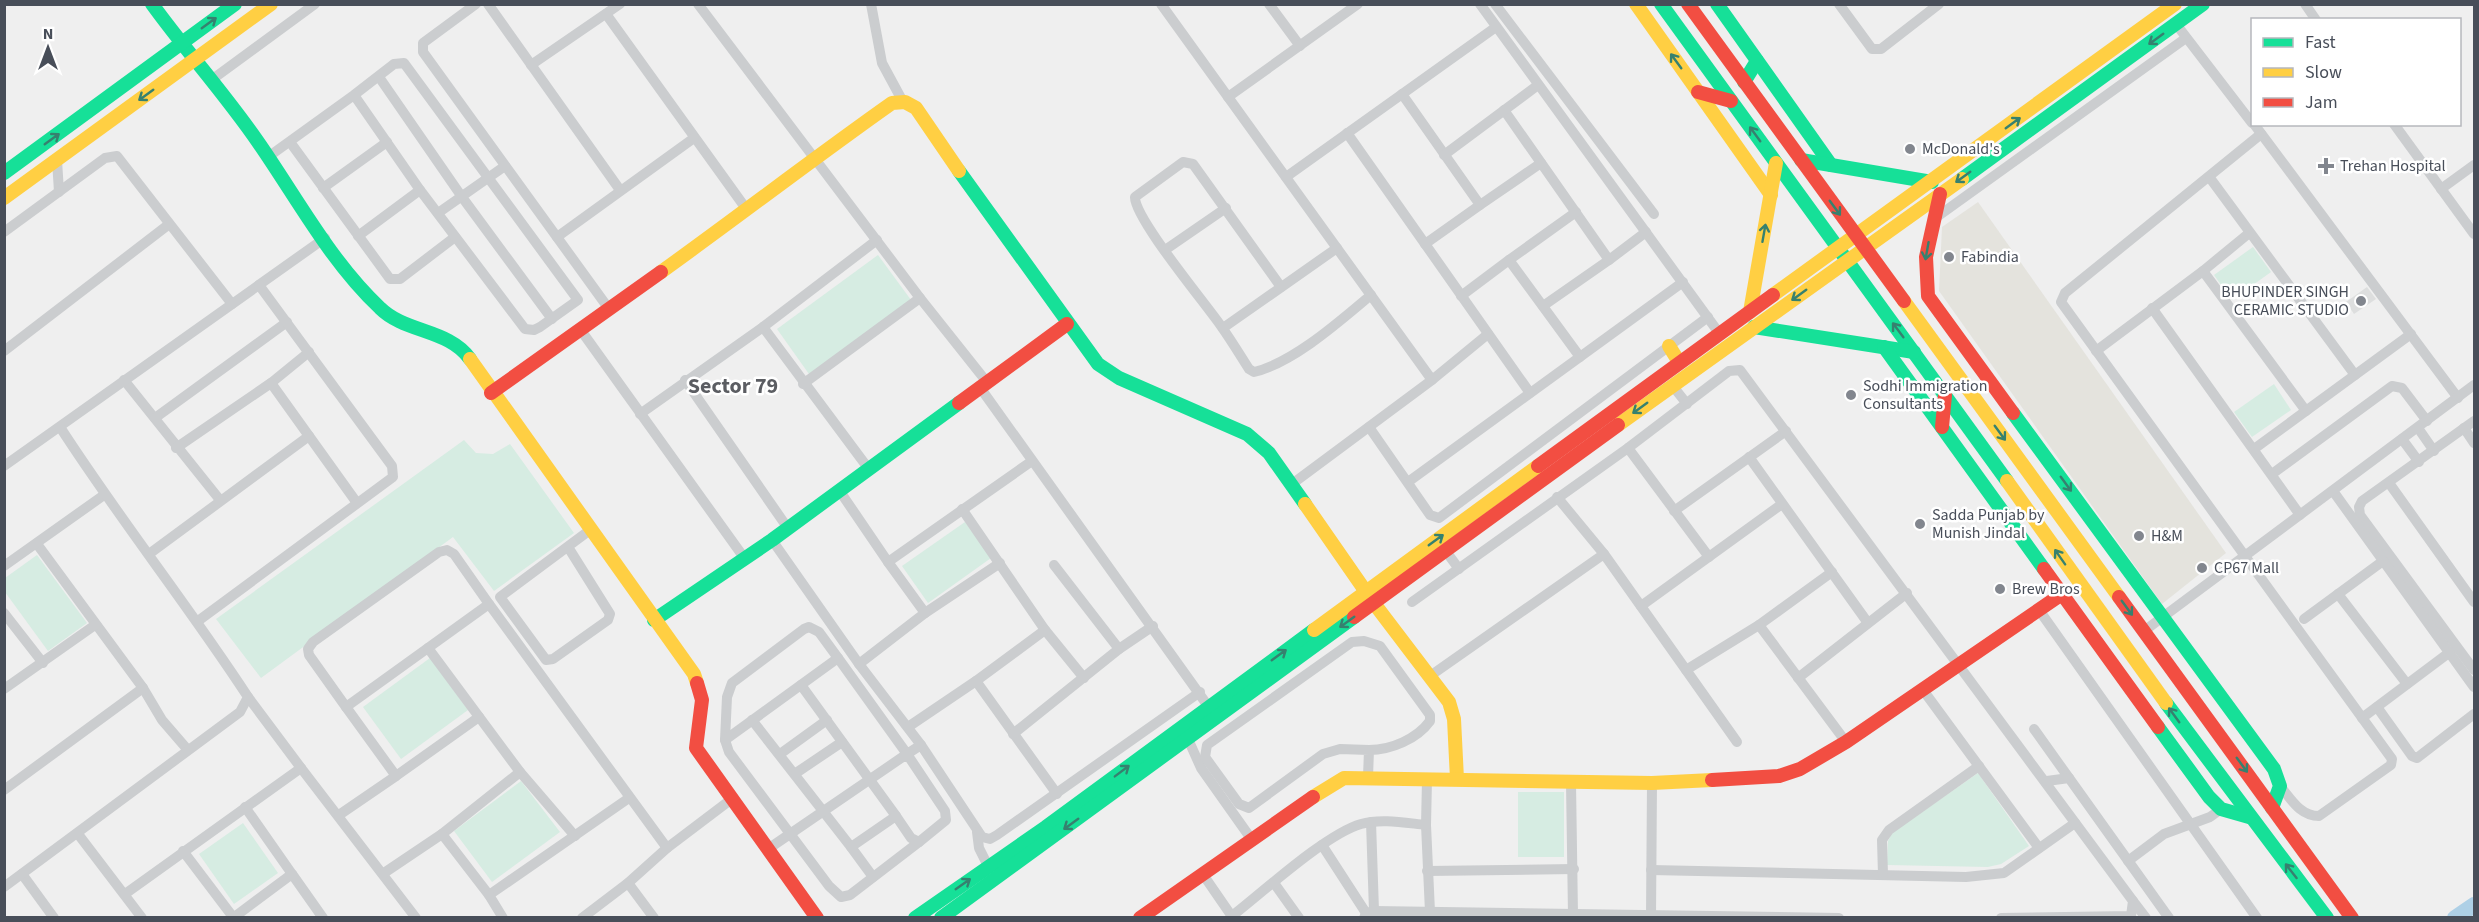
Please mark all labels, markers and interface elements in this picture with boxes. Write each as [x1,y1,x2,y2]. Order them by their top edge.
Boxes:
one-way arrow [200,17,216,30]
north arrow [18,18,78,78]
legend [2251,18,2461,126]
text: N [43,23,53,45]
text: Fast [2305,30,2336,55]
one-way arrow [2148,33,2164,45]
one-way arrow [1670,54,1682,70]
text: Slow [2305,60,2342,85]
one-way arrow [139,89,155,102]
text: Jam [2305,90,2338,115]
one-way arrow [2005,117,2021,129]
one-way arrow [1749,126,1761,142]
one-way arrow [43,133,59,145]
place label: McDonald's [1922,138,2000,160]
marker: McDonald's [1903,142,1917,156]
place label: Trehan Hospital [2340,155,2446,177]
marker: Trehan Hospital [2317,157,2335,175]
one-way arrow [1956,171,1972,183]
one-way arrow [1829,199,1841,215]
one-way arrow [1758,224,1769,244]
one-way arrow [1921,241,1932,260]
place label: Fabindia [1961,246,2019,268]
marker: Fabindia [1942,250,1956,264]
place label: BHUPINDER SINGH CERAMIC STUDIO [2221,281,2349,321]
one-way arrow [1791,289,1807,301]
marker: BHUPINDER SINGH CERAMIC STUDIO [2354,294,2368,308]
one-way arrow [1892,322,1904,338]
district label: Sector 79 [688,370,778,402]
place label: Sodhi Immigration Consultants [1863,375,1987,415]
marker: Sodhi Immigration Consultants [1844,388,1858,402]
one-way arrow [1632,402,1648,414]
one-way arrow [1993,425,2006,441]
one-way arrow [2059,476,2072,492]
place label: Sadda Punjab by Munish Jindal [1932,504,2045,544]
marker: Sadda Punjab by Munish Jindal [1913,517,1927,531]
place label: H&M [2151,525,2183,547]
marker: H&M [2132,529,2146,543]
one-way arrow [1428,534,1444,546]
one-way arrow [2054,550,2066,566]
place label: CP67 Mall [2214,557,2279,579]
marker: CP67 Mall [2195,561,2209,575]
place label: Brew Bros [2012,578,2080,600]
marker: Brew Bros [1993,582,2007,596]
one-way arrow [2121,599,2133,615]
one-way arrow [1339,616,1355,628]
one-way arrow [1270,649,1286,661]
one-way arrow [2168,707,2181,723]
one-way arrow [2235,757,2248,773]
one-way arrow [1113,764,1129,777]
one-way arrow [1063,818,1079,830]
one-way arrow [2285,864,2297,880]
one-way arrow [954,878,971,890]

